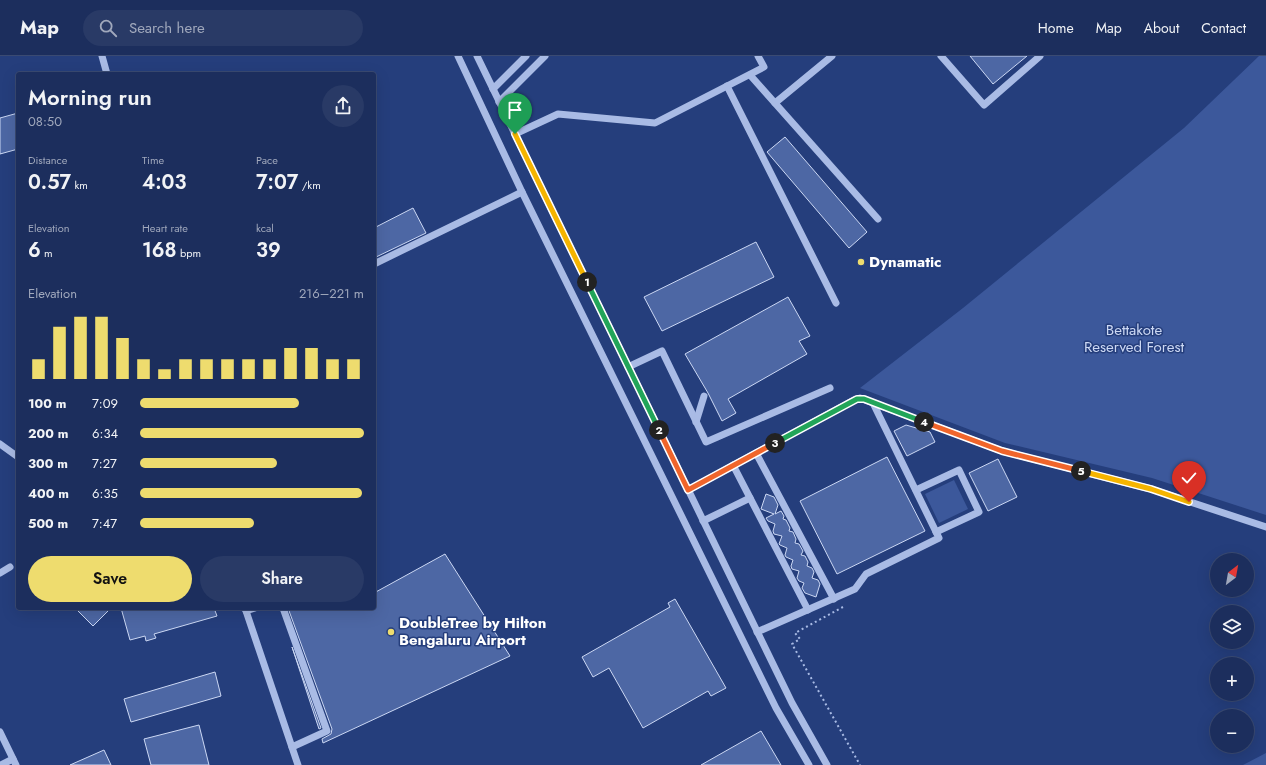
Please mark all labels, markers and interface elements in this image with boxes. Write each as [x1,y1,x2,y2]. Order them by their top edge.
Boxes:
search box [83,10,363,46]
text: Map [20,14,59,41]
icon: search [97,17,119,39]
text: Search here [129,17,205,39]
text: Home [1038,18,1074,38]
text: Map [1096,18,1122,38]
text: About [1144,18,1179,38]
text: Contact [1201,18,1246,38]
text: Morning run [28,81,152,113]
button: share [322,85,364,127]
pin [498,93,532,134]
icon: arrive [504,99,526,121]
text: 08:50 [28,112,62,131]
text: Distance [28,152,67,168]
text: Time [142,152,164,168]
text: Pace [256,152,278,168]
text: 0.57 [28,168,71,197]
text: 4:03 [142,168,186,197]
text: 7:07 [256,168,298,197]
text: km [71,177,88,193]
text: /km [298,177,321,193]
text: Elevation [28,220,70,236]
text: Heart rate [142,220,188,236]
text: kcal [256,220,274,236]
text: 6 [28,236,41,265]
text: 168 [142,236,177,265]
text: 39 [256,236,281,265]
text: m [41,245,53,261]
text: bpm [177,245,201,261]
place label: Dynamatic [869,251,941,273]
marker: Dynamatic [856,257,866,267]
pin: 1 [577,272,597,292]
text: 1 [584,274,590,290]
text: Elevation [28,284,77,303]
text: 216–221 m [299,284,364,303]
park label: Bettakote Reserved Forest [1084,319,1184,358]
text: 100 m [28,394,66,413]
text: 7:09 [92,394,118,413]
pin: 4 [914,412,934,432]
text: 4 [920,414,928,430]
pin: 2 [649,420,669,440]
text: 2 [655,422,663,438]
text: 200 m [28,424,68,443]
text: 6:34 [92,424,118,443]
pin: 3 [765,433,785,453]
text: 3 [772,435,778,451]
text: 300 m [28,454,68,473]
text: 7:27 [92,454,117,473]
pin: 5 [1071,461,1091,481]
pin [1172,461,1206,502]
text: 5 [1077,463,1085,479]
icon: check [1178,467,1200,489]
text: 400 m [28,484,69,503]
text: 6:35 [92,484,118,503]
text: 500 m [28,514,68,533]
text: 7:47 [92,514,117,533]
north arrow [1210,553,1254,597]
map controls [1210,553,1254,753]
button: Save [28,556,192,602]
button: Share [200,556,364,602]
button: layers [1210,605,1254,649]
place label: DoubleTree by Hilton Bengaluru Airport [399,612,546,651]
marker: DoubleTree by Hilton Bengaluru Airport [386,627,396,637]
button: + [1210,657,1254,701]
button: − [1210,709,1254,753]

